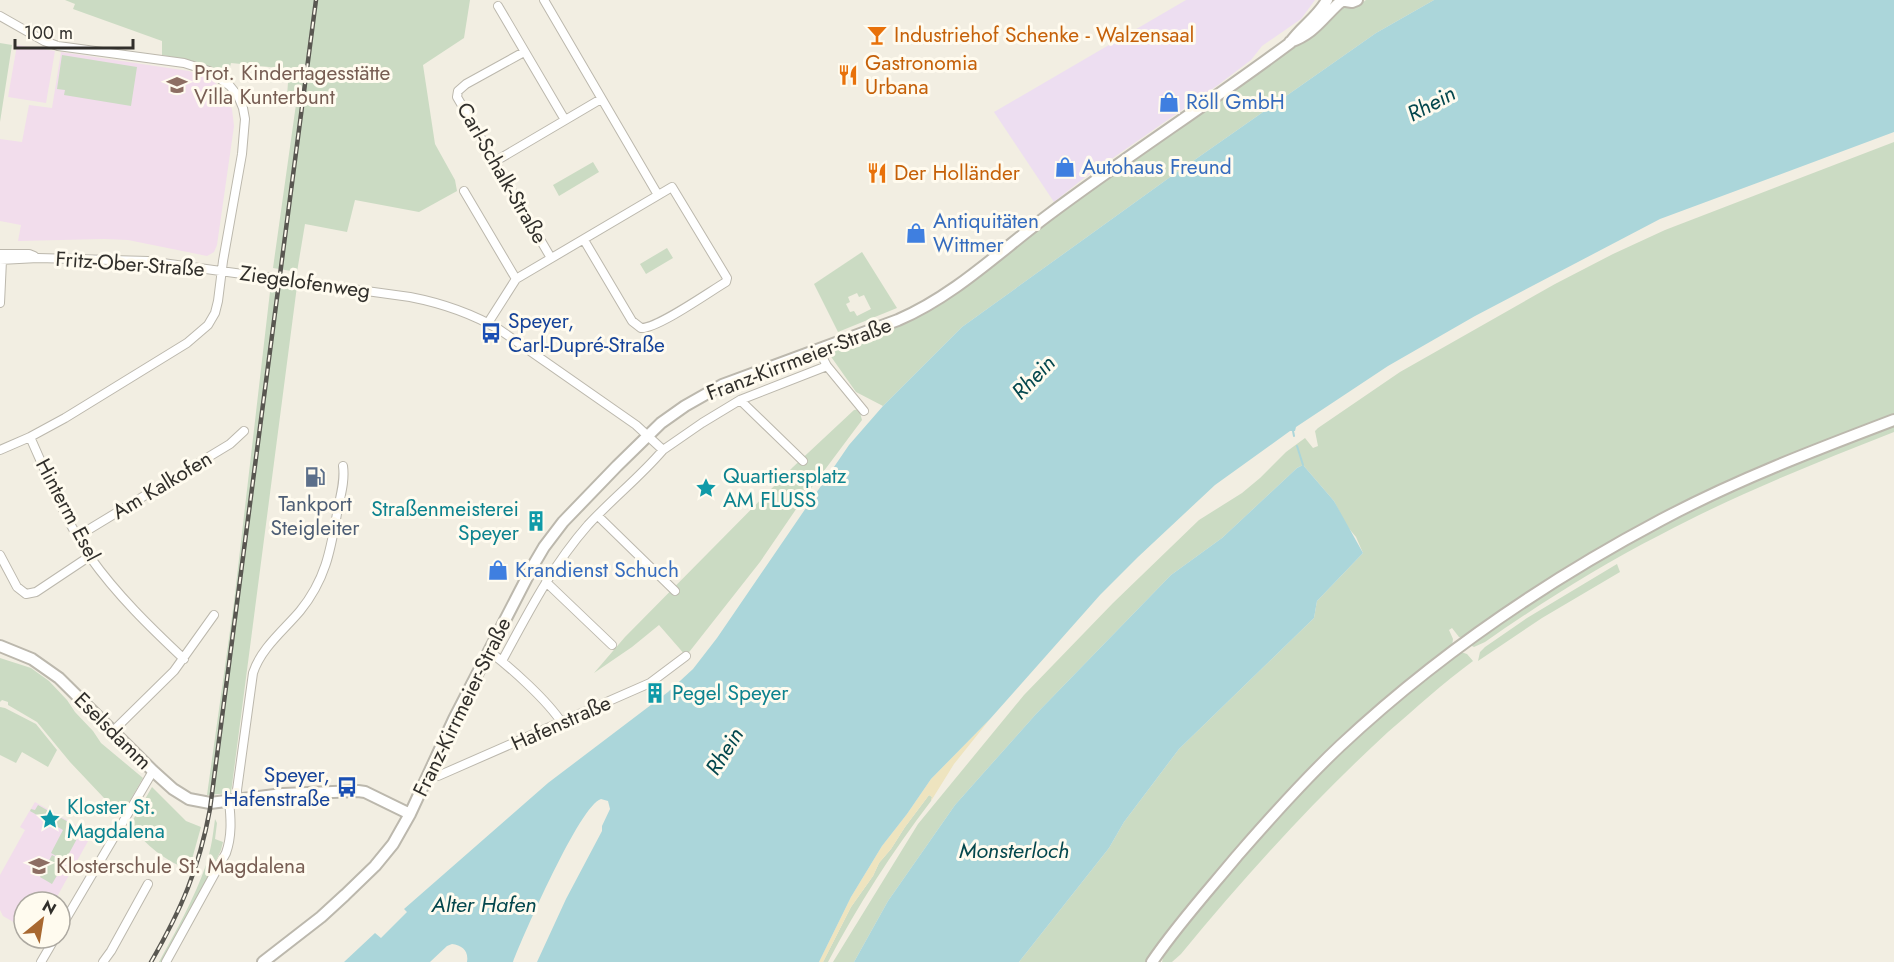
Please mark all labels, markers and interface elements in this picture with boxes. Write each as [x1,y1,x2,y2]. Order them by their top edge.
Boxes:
scale bar [15,12,134,50]
text: 100 m [24,20,73,46]
place label: Industriehof Schenke - Walzensaal [894,20,1194,50]
bar icon: Industriehof Schenke - Walzensaal [865,23,889,47]
place label: Gastronomia Urbana [865,48,978,102]
place label: Prot. Kindertagesstätte Villa Kunterbunt [194,58,391,112]
restaurant icon: Gastronomia Urbana [836,63,860,87]
school or university icon: Prot. Kindertagesstätte Villa Kunterbunt [165,73,189,97]
water label: Rhein [1401,77,1461,129]
place label: Röll GmbH [1186,87,1285,117]
shop icon: Röll GmbH [1157,90,1181,114]
street label: Carl-Schalk-Straße [449,97,555,249]
place label: Autohaus Freund [1082,152,1232,182]
shop icon: Autohaus Freund [1053,155,1077,179]
place label: Der Holländer [894,158,1021,188]
restaurant icon: Der Holländer [865,161,889,185]
place label: Antiquitäten Wittmer [933,206,1039,260]
shop icon: Antiquitäten Wittmer [904,221,928,245]
street label: Fritz-Ober-Straße [54,244,206,284]
street label: Ziegelofenweg [238,258,372,306]
place label: Speyer, Carl-Dupré-Straße [508,306,665,360]
street label: Franz-Kirrmeier-Straße [702,310,896,408]
bus stop icon: Speyer, Carl-Dupré-Straße [479,321,503,345]
water label: Rhein [1004,348,1062,406]
street label: Am Kalkofen [106,443,218,527]
street label: Hinterm Esel [28,453,108,567]
place label: Quartiersplatz AM FLUSS [723,461,847,515]
fuel station icon: Tankport Steigleiter [303,465,327,489]
place icon: Quartiersplatz AM FLUSS [694,476,718,500]
place label: Tankport Steigleiter [271,489,360,543]
place label: Straßenmeisterei Speyer [371,494,520,548]
building icon: Straßenmeisterei Speyer [524,509,548,533]
place label: Krandienst Schuch [515,555,679,585]
shop icon: Krandienst Schuch [486,558,510,582]
street label: Franz-Kirrmeier-Straße [406,612,518,802]
place label: Pegel Speyer [672,678,789,708]
building icon: Pegel Speyer [643,681,667,705]
street label: Eselsdamm [67,685,159,777]
street label: Hafenstraße [506,688,616,758]
water label: Rhein [697,721,751,781]
place label: Speyer, Hafenstraße [224,760,330,814]
bus stop icon: Speyer, Hafenstraße [335,775,359,799]
place label: Kloster St. Magdalena [67,792,165,846]
place icon: Kloster St. Magdalena [38,807,62,831]
water label: Monsterloch [959,834,1069,866]
place label: Klosterschule St. Magdalena [56,851,305,881]
school or university icon: Klosterschule St. Magdalena [27,854,51,878]
water label: Alter Hafen [431,888,536,920]
north arrow [12,890,72,950]
text: N [38,894,61,921]

